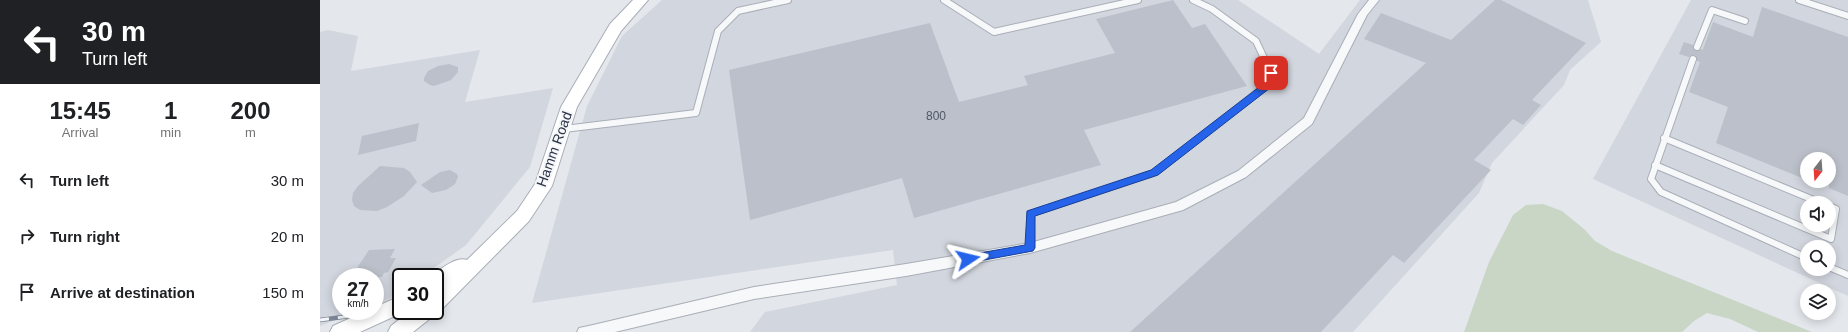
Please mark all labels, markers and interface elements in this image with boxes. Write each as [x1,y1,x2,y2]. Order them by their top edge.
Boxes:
icon: left [16,16,68,68]
text: 30 m [82,16,146,47]
text: Turn left [82,49,147,69]
pin [1254,56,1288,90]
icon: arrive [1260,62,1282,84]
text: 15:45 [49,97,111,124]
text: 1 [164,97,177,124]
text: 200 [231,97,271,124]
street label: Hamm Road [533,109,575,189]
house number: 800 [926,109,946,123]
text: Arrival [62,125,99,140]
text: min [160,125,181,140]
text: m [245,125,256,140]
north arrow [1800,152,1836,188]
map controls [1800,152,1836,320]
icon: left [16,169,38,191]
text: Turn left [50,172,109,189]
text: 30 m [271,172,304,189]
button: sound [1800,196,1836,232]
icon: right [16,225,38,247]
text: Turn right [50,228,120,245]
text: 20 m [271,228,304,245]
position arrow [947,238,989,280]
button: search [1800,240,1836,276]
speed limit sign: 30 [392,268,444,320]
text: 27 [347,278,369,300]
icon: arrive [16,281,38,303]
text: Arrive at destination [50,284,195,301]
text: 150 m [262,284,304,301]
button: layers [1800,284,1836,320]
text: km/h [347,298,369,309]

